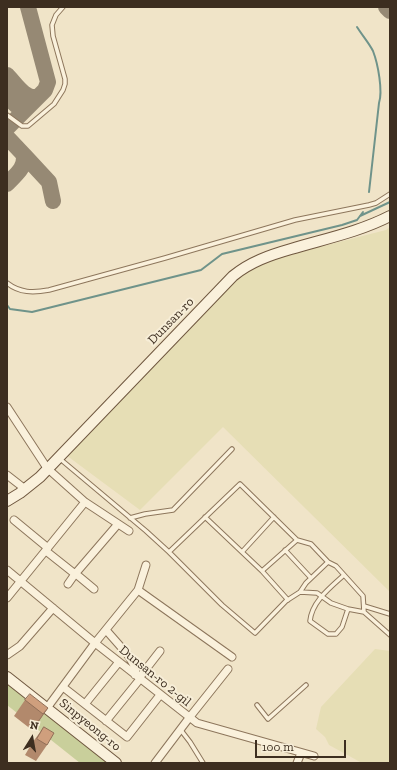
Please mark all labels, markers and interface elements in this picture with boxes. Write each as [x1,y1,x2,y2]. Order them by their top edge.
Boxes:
street label: Dunsan-ro [145,294,197,348]
street label: Dunsan-ro 2-gil [116,642,194,710]
street label: Sinpyeong-ro [56,695,124,755]
north arrow [12,718,52,758]
text: N [29,719,40,733]
scale bar [257,732,348,758]
text: 100 m [262,740,294,754]

